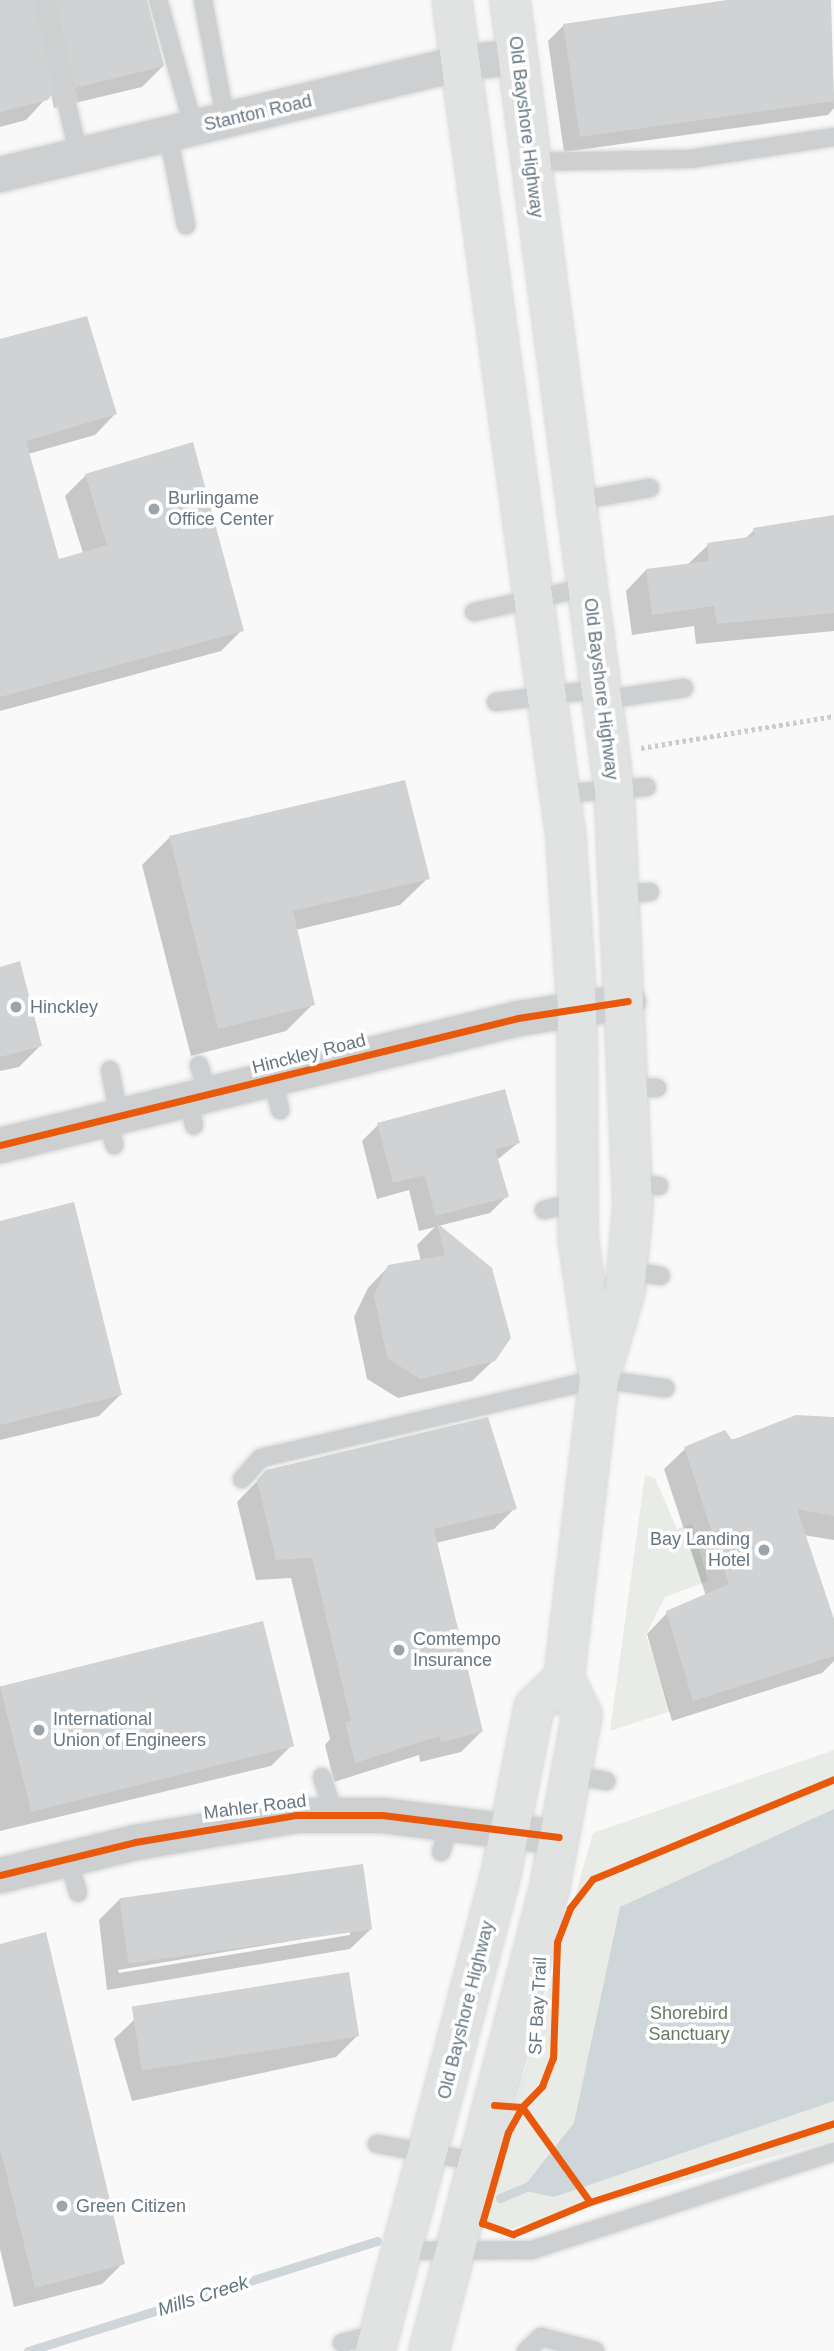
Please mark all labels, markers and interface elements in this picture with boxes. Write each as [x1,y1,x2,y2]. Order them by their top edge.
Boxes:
street label: Old Bayshore Highway [504,35,548,219]
street label: Stanton Road [202,90,314,136]
place label: Burlingame Office Center [168,488,274,530]
marker: Burlingame Office Center [146,501,162,517]
street label: Old Bayshore Highway [579,597,623,781]
place label: Hinckley [30,996,98,1018]
marker: Hinckley [8,999,24,1015]
street label: Hinckley Road [250,1029,368,1079]
place label: Bay Landing Hotel [650,1529,750,1572]
marker: Bay Landing Hotel [756,1542,772,1558]
place label: Comtempo Insurance [413,1629,501,1672]
marker: Comtempo Insurance [391,1642,407,1658]
place label: International Union of Engineers [53,1709,206,1752]
marker: International Union of Engineers [31,1722,47,1738]
street label: Mahler Road [203,1790,307,1824]
street label: Old Bayshore Highway [433,1919,499,2101]
street label: SF Bay Trail [525,1956,551,2056]
park label: Shorebird Sanctuary [648,2003,730,2046]
place label: Green Citizen [76,2195,186,2217]
marker: Green Citizen [54,2198,70,2214]
water label: Mills Creek [155,2271,251,2321]

